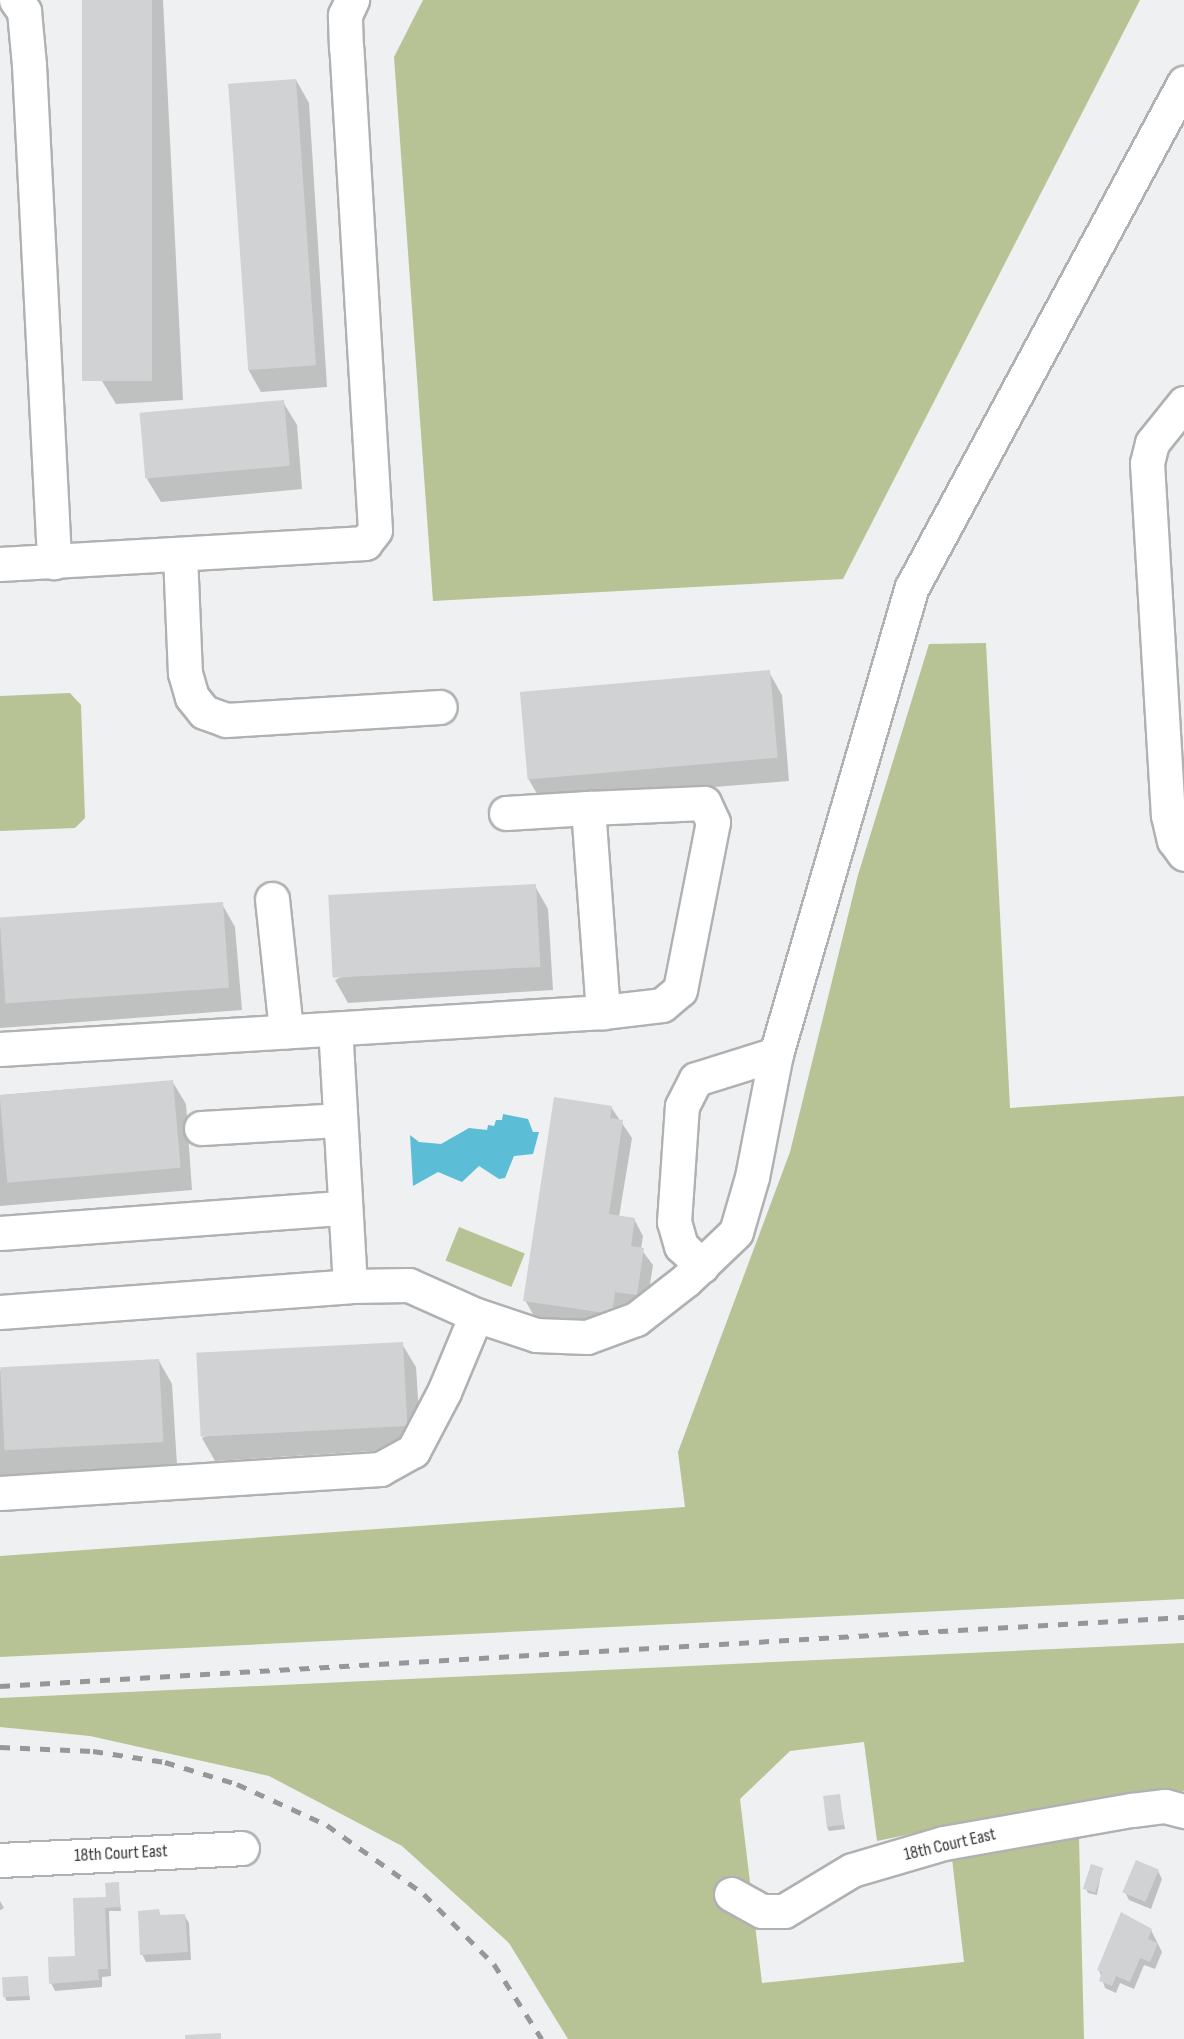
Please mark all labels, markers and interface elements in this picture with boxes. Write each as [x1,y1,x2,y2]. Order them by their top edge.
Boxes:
street label: 18th Court East [902,1824,998,1866]
street label: 18th Court East [74,1841,168,1867]

